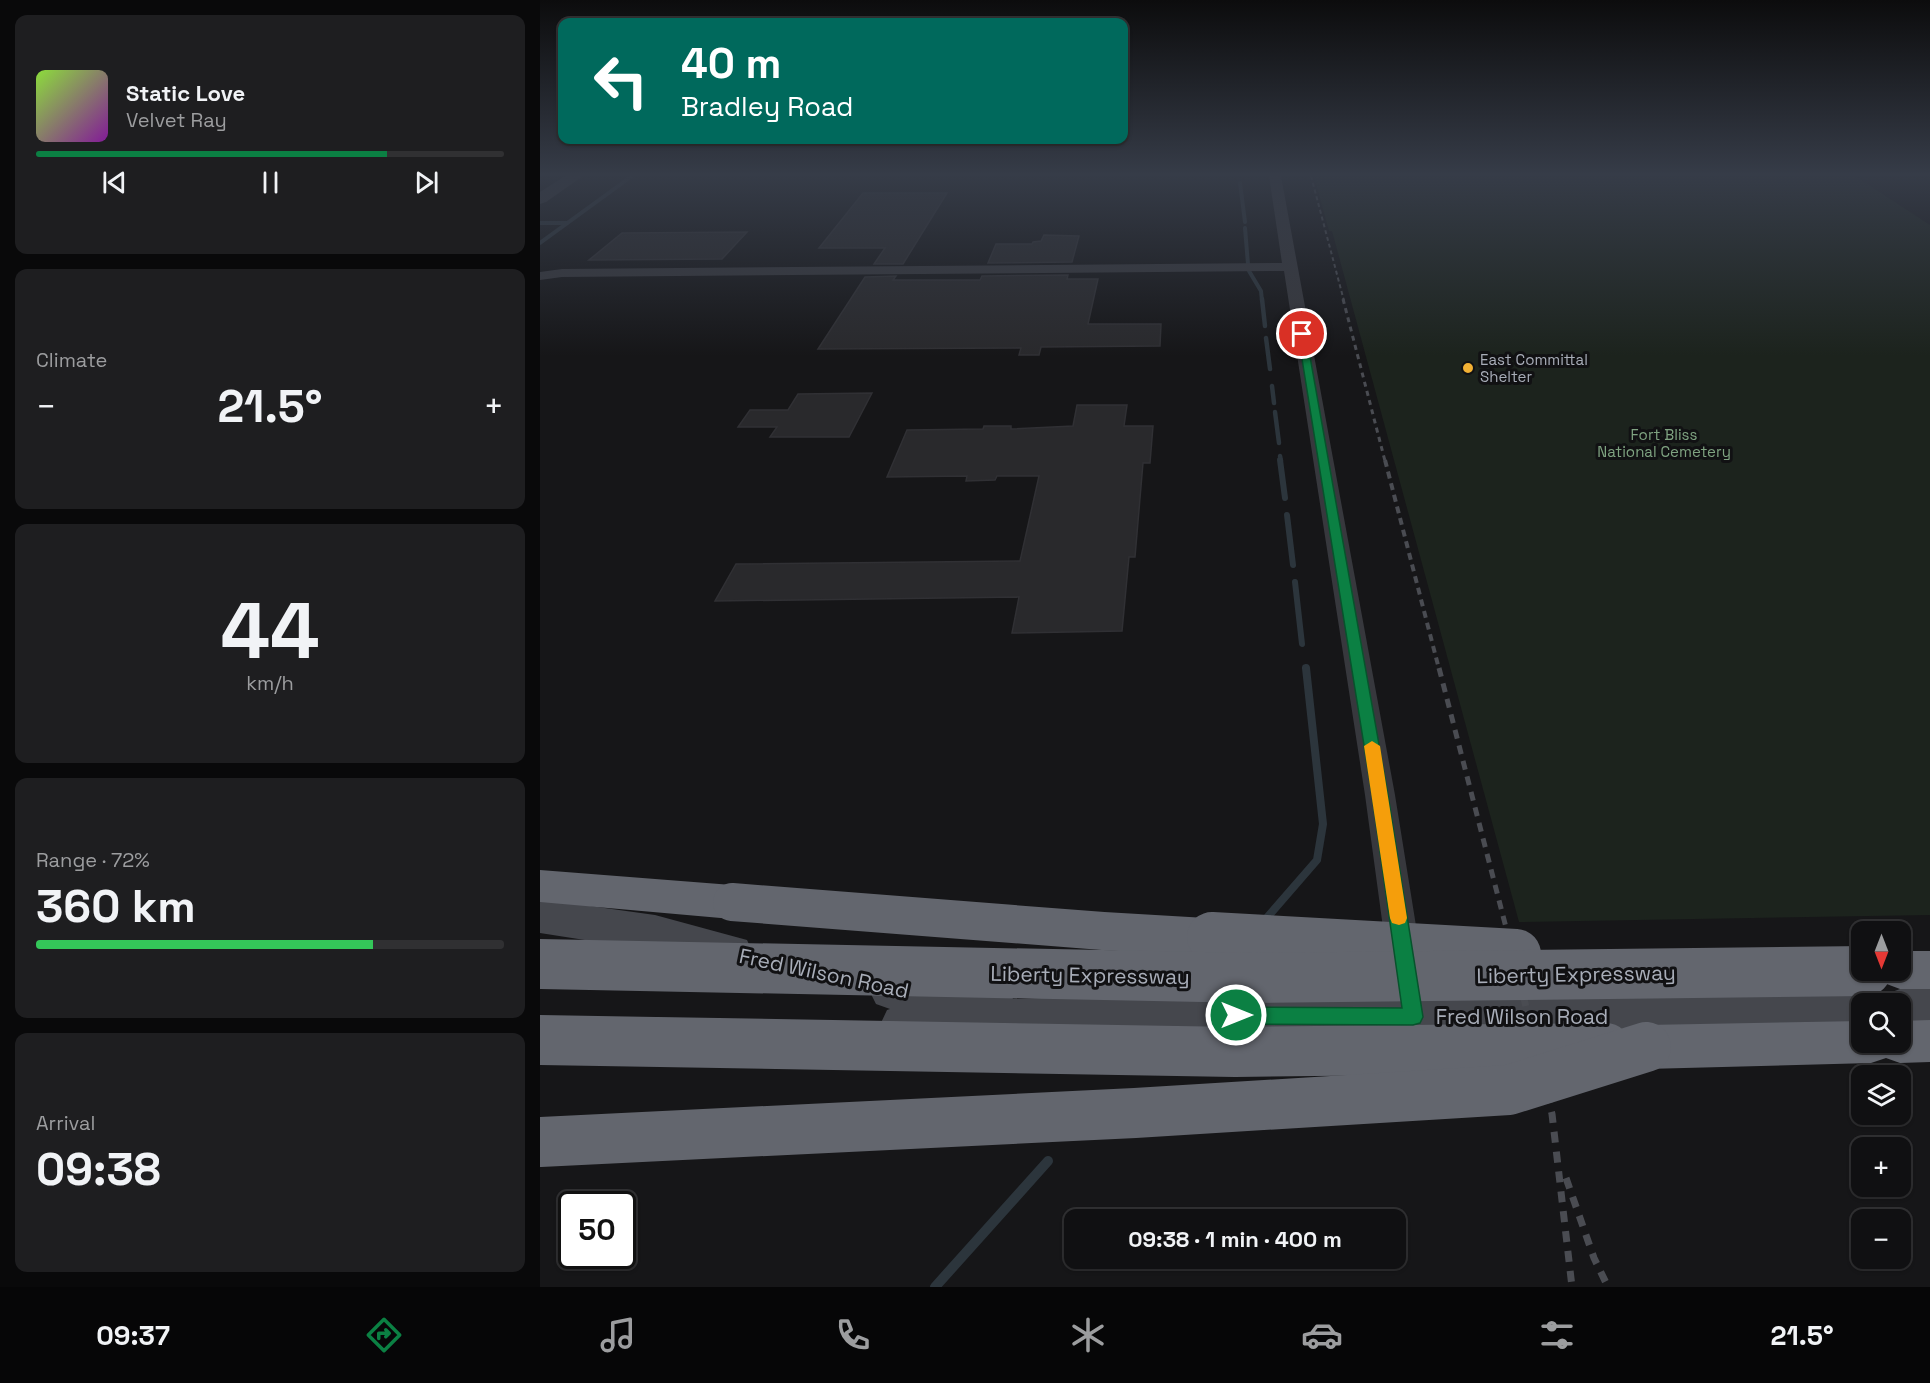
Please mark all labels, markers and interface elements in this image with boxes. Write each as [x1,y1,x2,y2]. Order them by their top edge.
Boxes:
text: 40 m [681,37,781,90]
icon: left [582,42,660,120]
text: Static Love [126,79,245,107]
text: Bradley Road [681,89,853,124]
text: Velvet Ray [126,107,227,133]
icon: previous [98,166,131,199]
icon: pause [254,166,287,199]
icon: next [410,166,443,199]
pin [1276,308,1327,359]
icon: arrive [1285,317,1318,350]
text: Climate [36,347,107,373]
place label: East Committal Shelter [1480,350,1588,386]
marker: East Committal Shelter [1461,361,1475,375]
text: 21.5° [217,378,323,435]
text: − [36,386,56,428]
text: + [484,386,504,428]
park label: Fort Bliss National Cemetery [1597,425,1731,461]
text: 44 [220,581,320,681]
text: km/h [246,670,294,696]
text: Range · 72% [36,847,150,873]
text: 360 km [36,878,196,935]
north arrow [1851,921,1911,981]
map controls [1851,921,1911,1269]
street label: Fred Wilson Road [737,942,911,1004]
street label: Liberty Expressway [1476,959,1676,989]
street label: Liberty Expressway [990,960,1190,990]
position arrow [1204,983,1268,1047]
button: search [1851,993,1911,1053]
street label: Fred Wilson Road [1436,1003,1608,1030]
button: layers [1851,1065,1911,1125]
text: Arrival [36,1110,95,1136]
button: + [1851,1137,1911,1197]
text: 09:38 [36,1141,161,1198]
speed limit sign: 50 [558,1191,636,1269]
button: − [1851,1209,1911,1269]
text: 09:38 · 1 min · 400 m [1128,1225,1342,1253]
icon: directions [363,1314,405,1356]
icon: music [597,1314,639,1356]
icon: phone [832,1314,874,1356]
icon: climate [1067,1314,1109,1356]
icon: car [1301,1314,1343,1356]
icon: filters [1536,1314,1578,1356]
text: 09:37 [96,1318,170,1353]
text: 21.5° [1771,1318,1834,1353]

